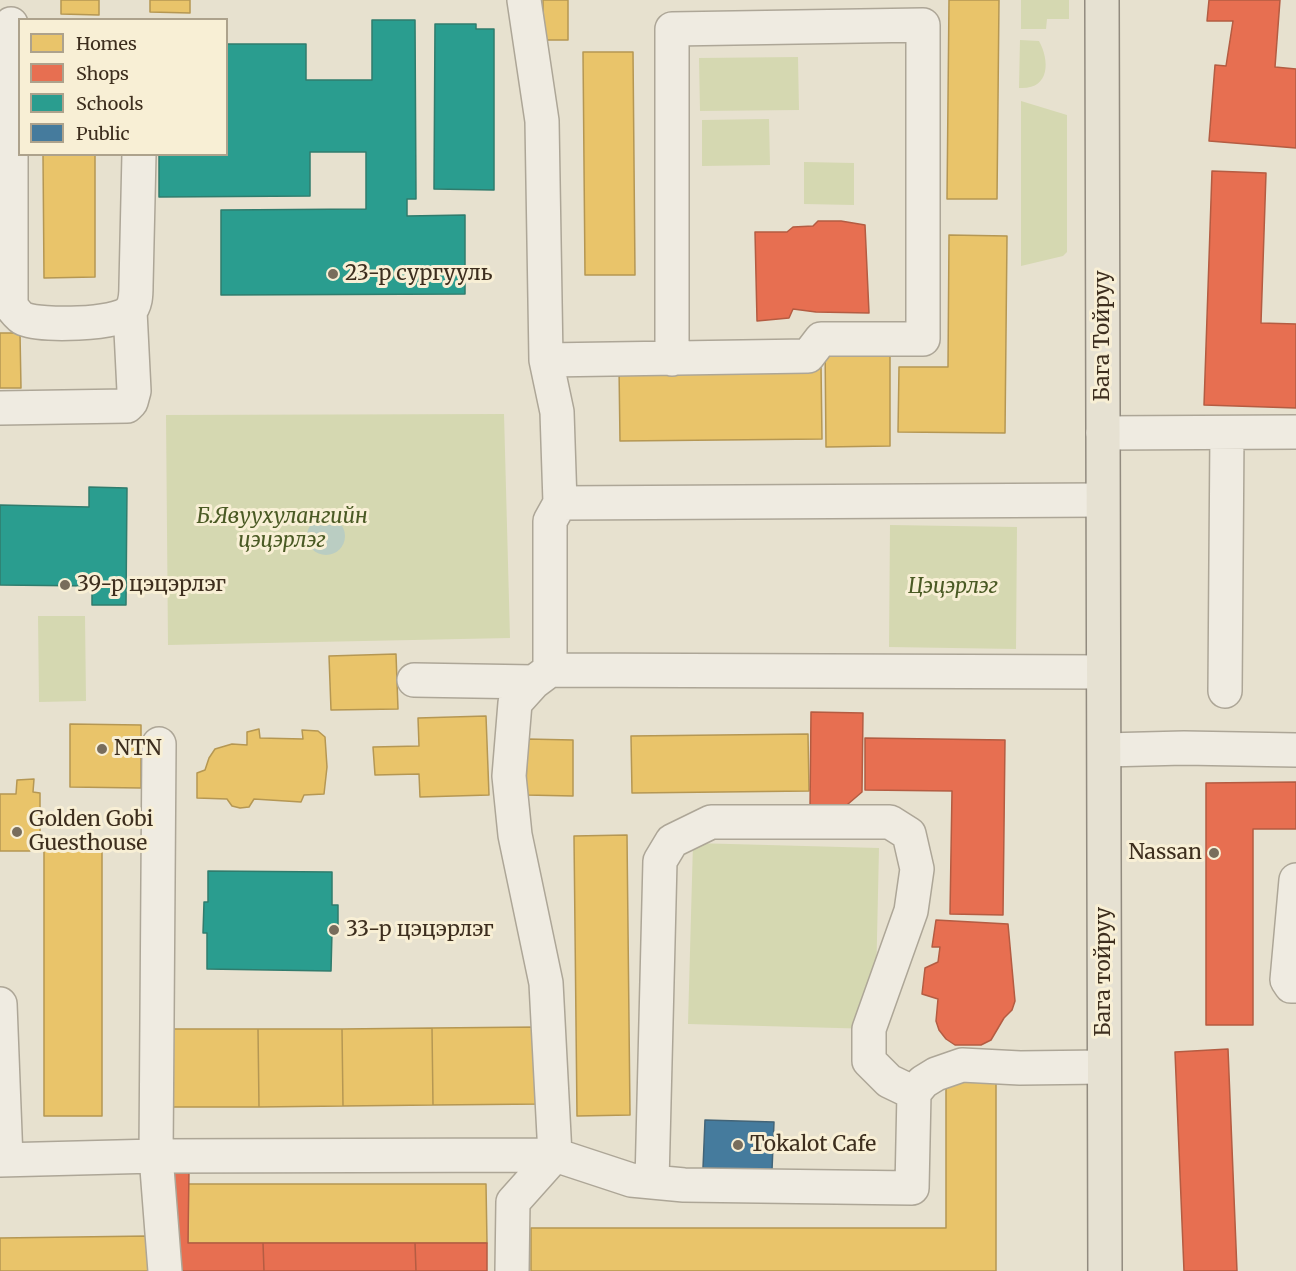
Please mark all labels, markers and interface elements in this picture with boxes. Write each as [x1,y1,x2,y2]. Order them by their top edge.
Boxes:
legend [18,18,228,156]
text: Homes [76,32,137,55]
text: Shops [76,62,129,85]
text: Schools [76,92,143,115]
text: Public [76,122,130,145]
place label: 23-р сургууль [345,261,492,287]
marker: 23-р сургууль [326,267,340,281]
street label: Бага Тойруу [1090,271,1116,401]
park label: Б.Явуухулангийн цэцэрлэг [196,504,368,554]
place label: 39-р цэцэрлэг [77,572,226,598]
park label: Цэцэрлэг [908,574,998,600]
marker: 39-р цэцэрлэг [58,578,72,592]
place label: NTN [114,736,162,762]
marker: NTN [95,742,109,756]
place label: Golden Gobi Guesthouse [29,807,153,857]
marker: Golden Gobi Guesthouse [10,825,24,839]
place label: Nassan [1129,840,1202,866]
marker: Nassan [1207,846,1221,860]
street label: Бага тойруу [1091,907,1117,1037]
place label: 33-р цэцэрлэг [346,917,494,943]
marker: 33-р цэцэрлэг [327,923,341,937]
place label: Tokalot Cafe [750,1132,876,1158]
marker: Tokalot Cafe [731,1138,745,1152]

